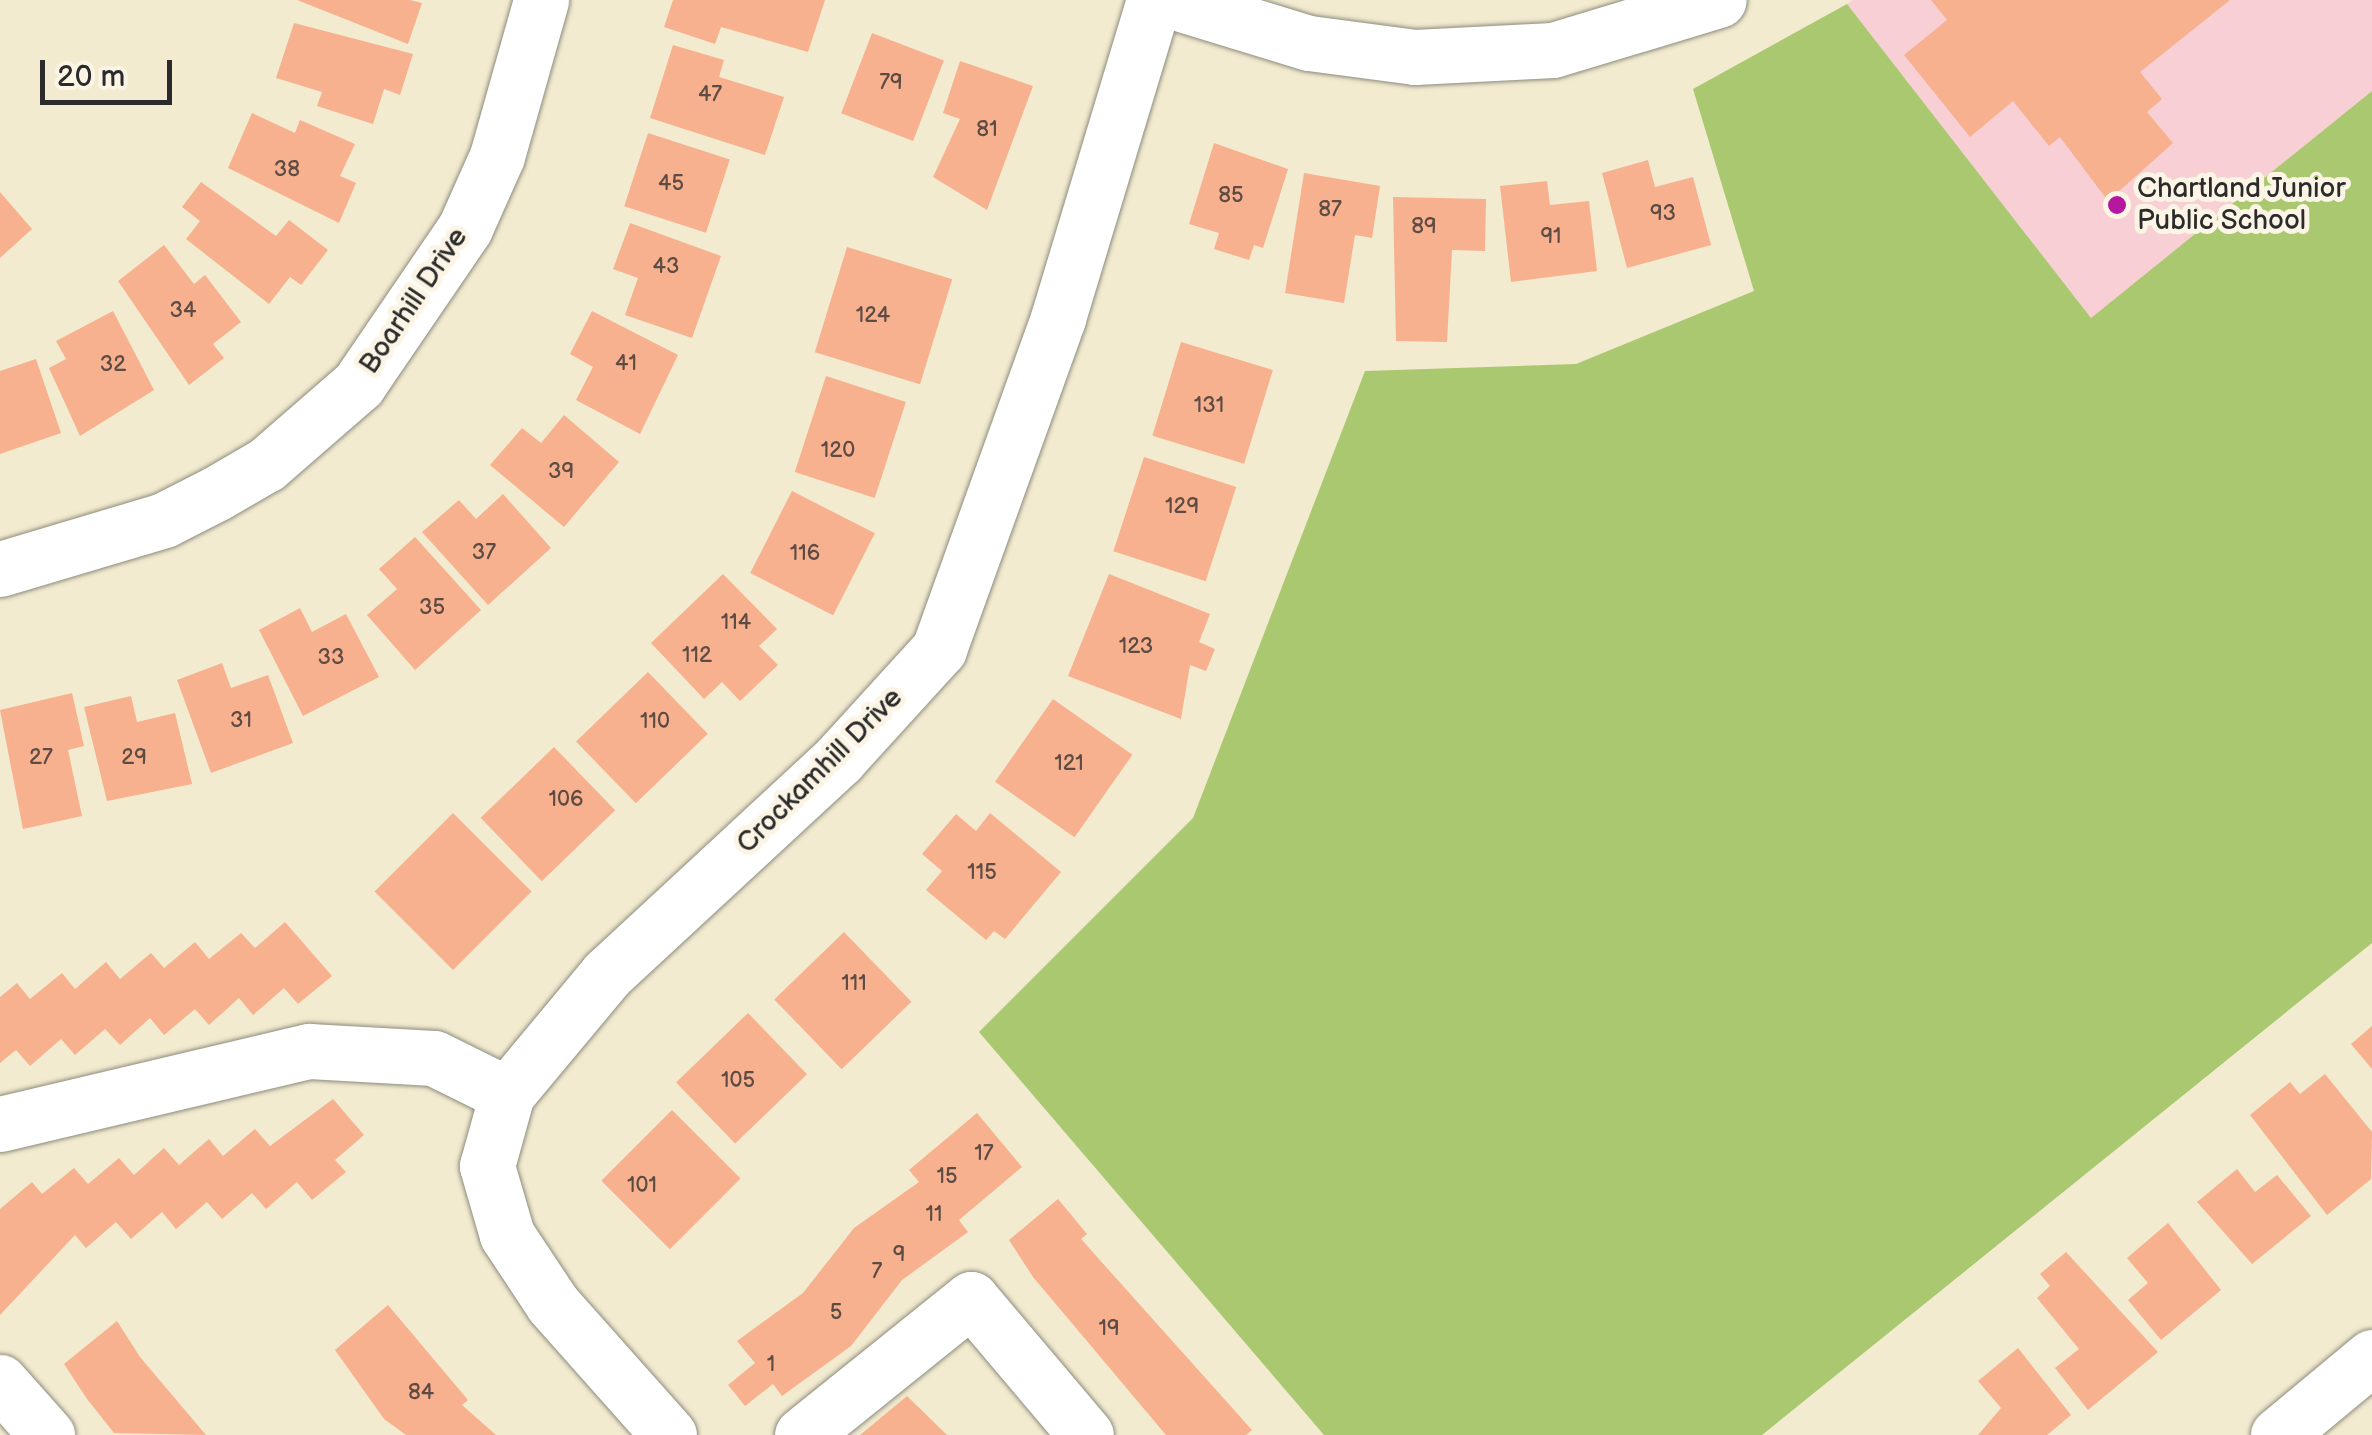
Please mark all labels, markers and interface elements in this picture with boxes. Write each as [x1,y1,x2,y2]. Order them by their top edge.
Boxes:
scale bar [45,40,178,102]
text: 20 m [57,59,125,95]
house number: 79 [879,70,903,96]
house number: 47 [698,82,722,108]
house number: 81 [976,117,998,143]
house number: 38 [274,157,300,183]
house number: 45 [658,171,684,197]
place label: Chartland Junior Public School [2137,172,2347,238]
house number: 85 [1218,183,1244,209]
marker: Chartland Junior Public School [2106,194,2128,216]
house number: 87 [1318,197,1342,223]
house number: 93 [1650,201,1676,227]
house number: 89 [1411,214,1437,240]
street label: Boarhill Drive [353,222,475,380]
house number: 91 [1540,224,1562,250]
house number: 43 [653,254,679,280]
house number: 34 [170,298,196,324]
house number: 124 [856,303,890,329]
house number: 41 [615,351,637,377]
house number: 32 [100,352,126,378]
house number: 131 [1194,393,1224,419]
house number: 120 [821,438,855,464]
house number: 39 [548,459,574,485]
house number: 129 [1165,494,1199,520]
house number: 37 [472,540,496,566]
house number: 116 [790,541,820,567]
house number: 35 [419,595,445,621]
house number: 114 [721,610,751,636]
house number: 123 [1119,634,1153,660]
house number: 112 [682,643,712,669]
house number: 33 [317,645,345,671]
street label: Crockamhill Drive [730,681,910,861]
house number: 31 [230,708,252,734]
house number: 110 [640,709,670,735]
house number: 27 [29,745,53,771]
house number: 29 [121,745,147,771]
house number: 121 [1054,751,1084,777]
house number: 106 [549,787,583,813]
house number: 115 [967,860,997,886]
house number: 111 [841,971,867,997]
house number: 105 [721,1068,755,1094]
house number: 17 [974,1141,994,1167]
house number: 15 [936,1164,958,1190]
house number: 101 [627,1173,657,1199]
house number: 11 [925,1202,943,1228]
house number: 9 [893,1242,905,1268]
house number: 7 [872,1259,882,1285]
house number: 5 [830,1300,842,1326]
house number: 19 [1098,1316,1120,1342]
house number: 1 [767,1352,775,1378]
house number: 84 [408,1380,434,1406]

